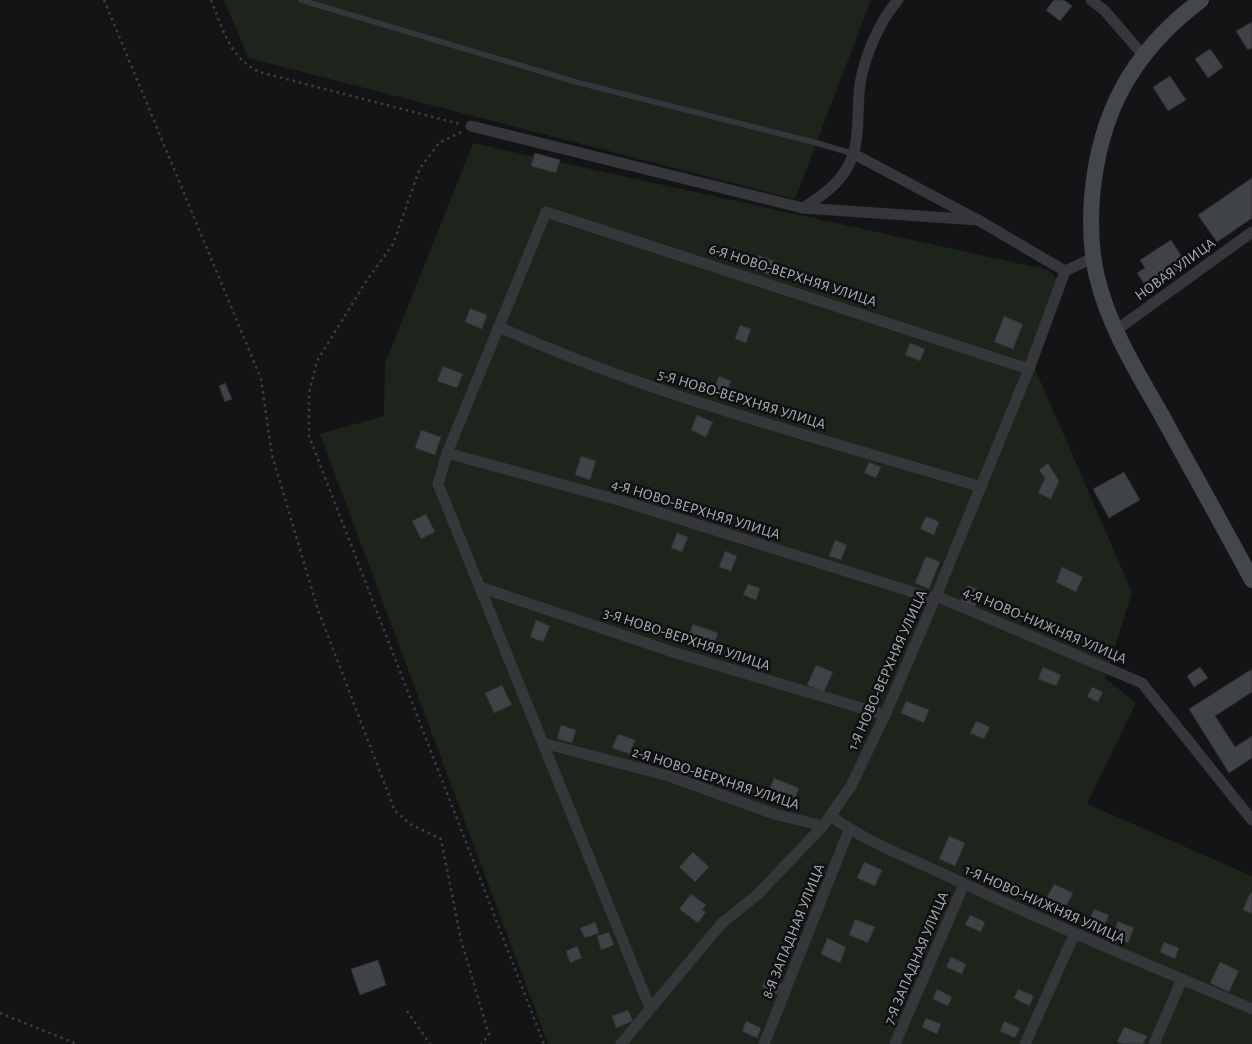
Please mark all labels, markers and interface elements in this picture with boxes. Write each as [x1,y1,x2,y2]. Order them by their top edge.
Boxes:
street label: НОВАЯ УЛИЦА [1132,235,1218,303]
street label: 6-Я НОВО-ВЕРХНЯЯ УЛИЦА [707,241,879,310]
street label: 5-Я НОВО-ВЕРХНЯЯ УЛИЦА [656,367,828,432]
street label: 4-Я НОВО-ВЕРХНЯЯ УЛИЦА [610,477,782,542]
street label: 4-Я НОВО-НИЖНЯЯ УЛИЦА [961,584,1129,667]
street label: 1-Я НОВО-ВЕРХНЯЯ УЛИЦА [845,588,930,752]
street label: 3-Я НОВО-ВЕРХНЯЯ УЛИЦА [602,605,772,674]
street label: 2-Я НОВО-ВЕРХНЯЯ УЛИЦА [630,744,802,813]
street label: 8-Я ЗАПАДНАЯ УЛИЦА [760,862,827,1001]
street label: 1-Я НОВО-НИЖНЯЯ УЛИЦА [962,862,1127,947]
street label: 7-Я ЗАПАДНАЯ УЛИЦА [882,889,951,1027]

